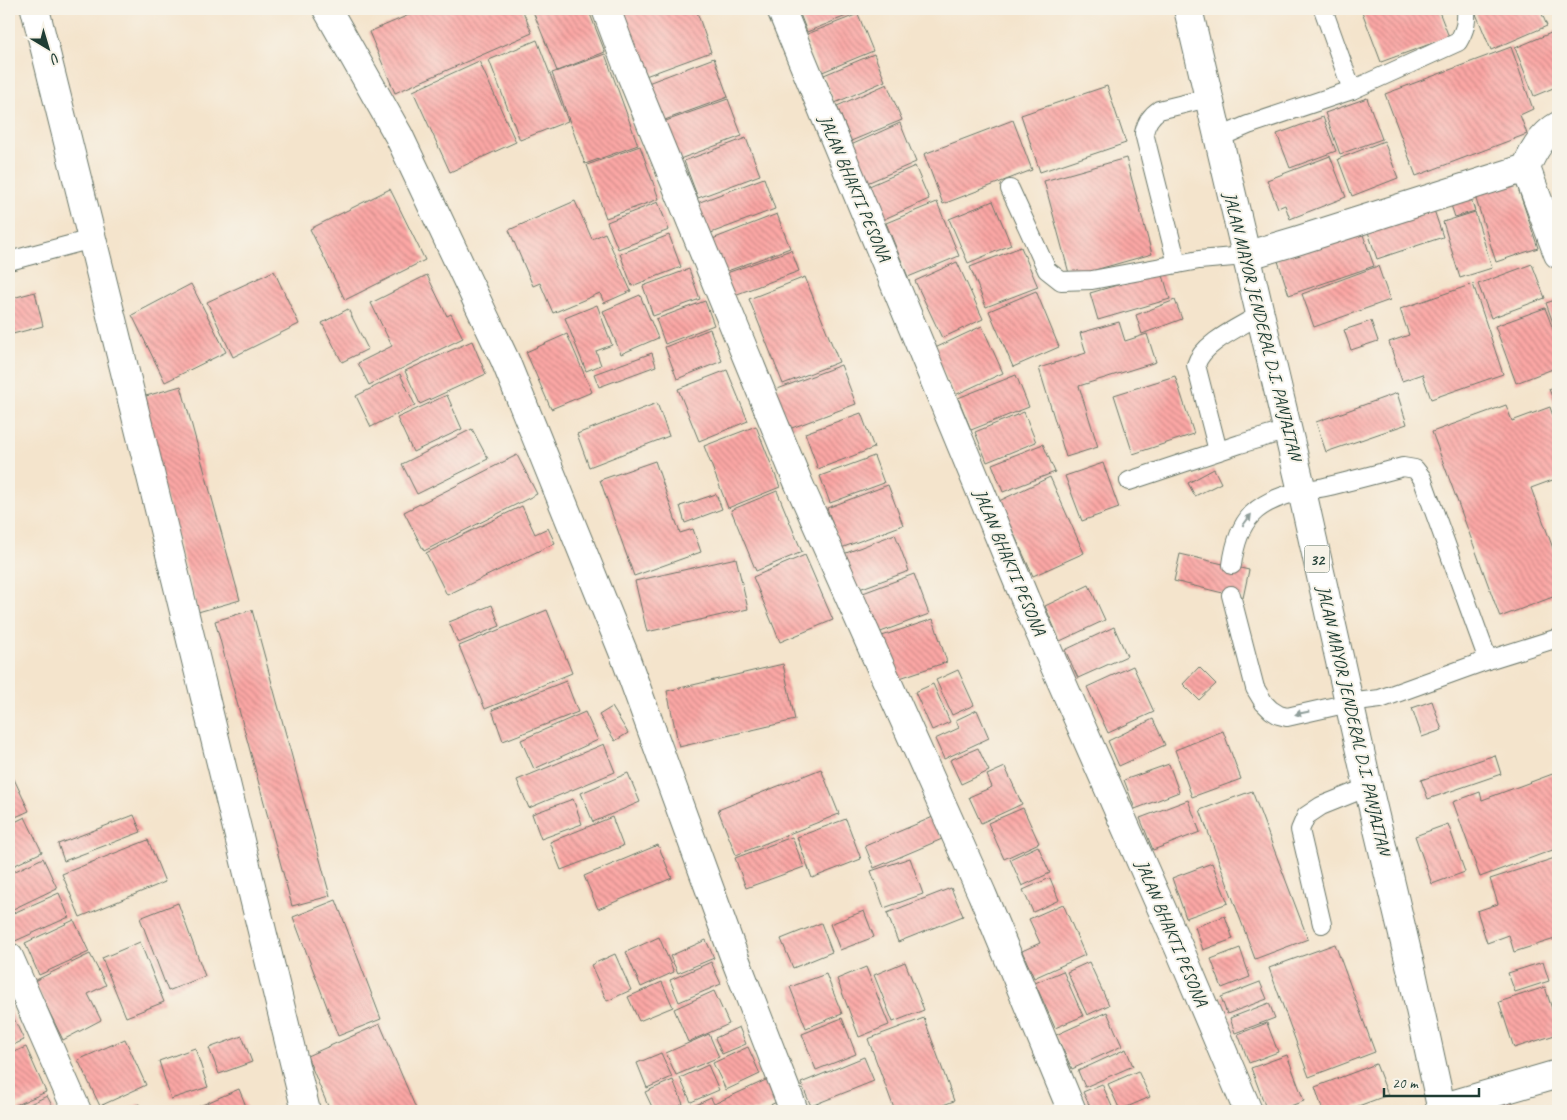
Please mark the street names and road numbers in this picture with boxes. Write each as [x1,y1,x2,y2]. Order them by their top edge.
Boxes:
street label: JALAN BHAKTI PESONA [814,111,896,265]
street label: JALAN MAYOR JENDERAL D.I. PANJAITAN [1219,189,1308,465]
street label: JALAN BHAKTI PESONA [969,485,1051,639]
road number: 32 [1304,546,1330,572]
street label: JALAN MAYOR JENDERAL D.I. PANJAITAN [1312,582,1396,859]
street label: JALAN BHAKTI PESONA [1131,856,1213,1010]

